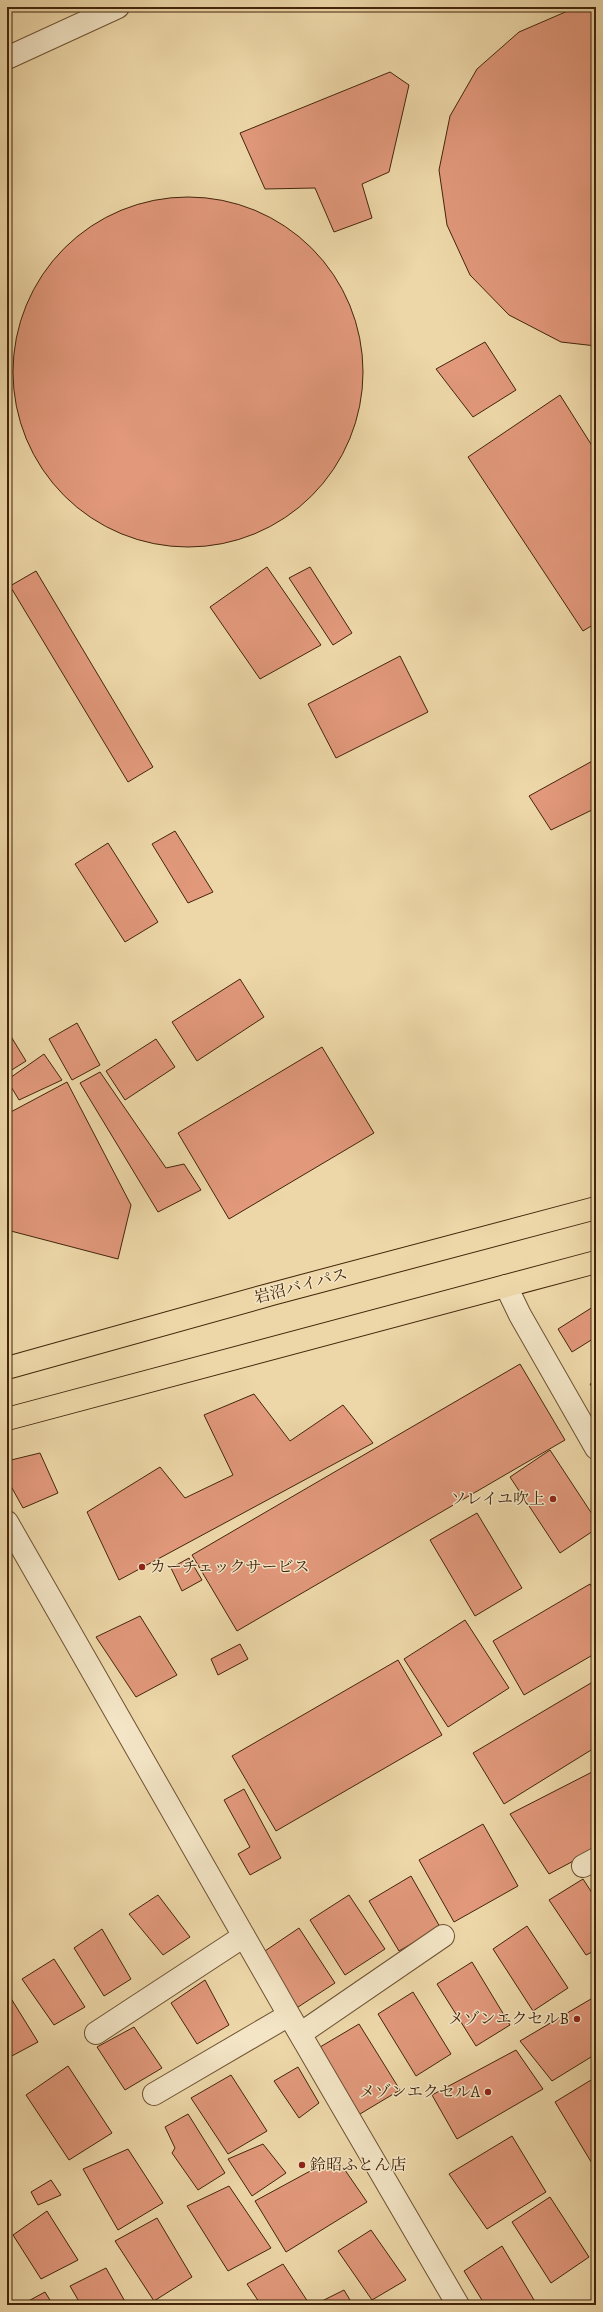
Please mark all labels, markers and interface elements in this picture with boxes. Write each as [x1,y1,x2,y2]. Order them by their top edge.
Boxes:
street label: 岩沼バイパス [252,1263,350,1309]
place label: ソレイユ吹上 [450,1488,545,1510]
marker: ソレイユ吹上 [548,1494,558,1504]
place label: カーチェックサービス [150,1556,310,1578]
marker: カーチェックサービス [137,1562,147,1572]
place label: メゾンエクセルB [448,2008,569,2030]
marker: メゾンエクセルB [572,2014,582,2024]
place label: メゾンエクセルA [359,2081,481,2103]
marker: メゾンエクセルA [483,2087,493,2097]
place label: 鈴昭ふとん店 [309,2154,406,2176]
marker: 鈴昭ふとん店 [297,2160,307,2170]

